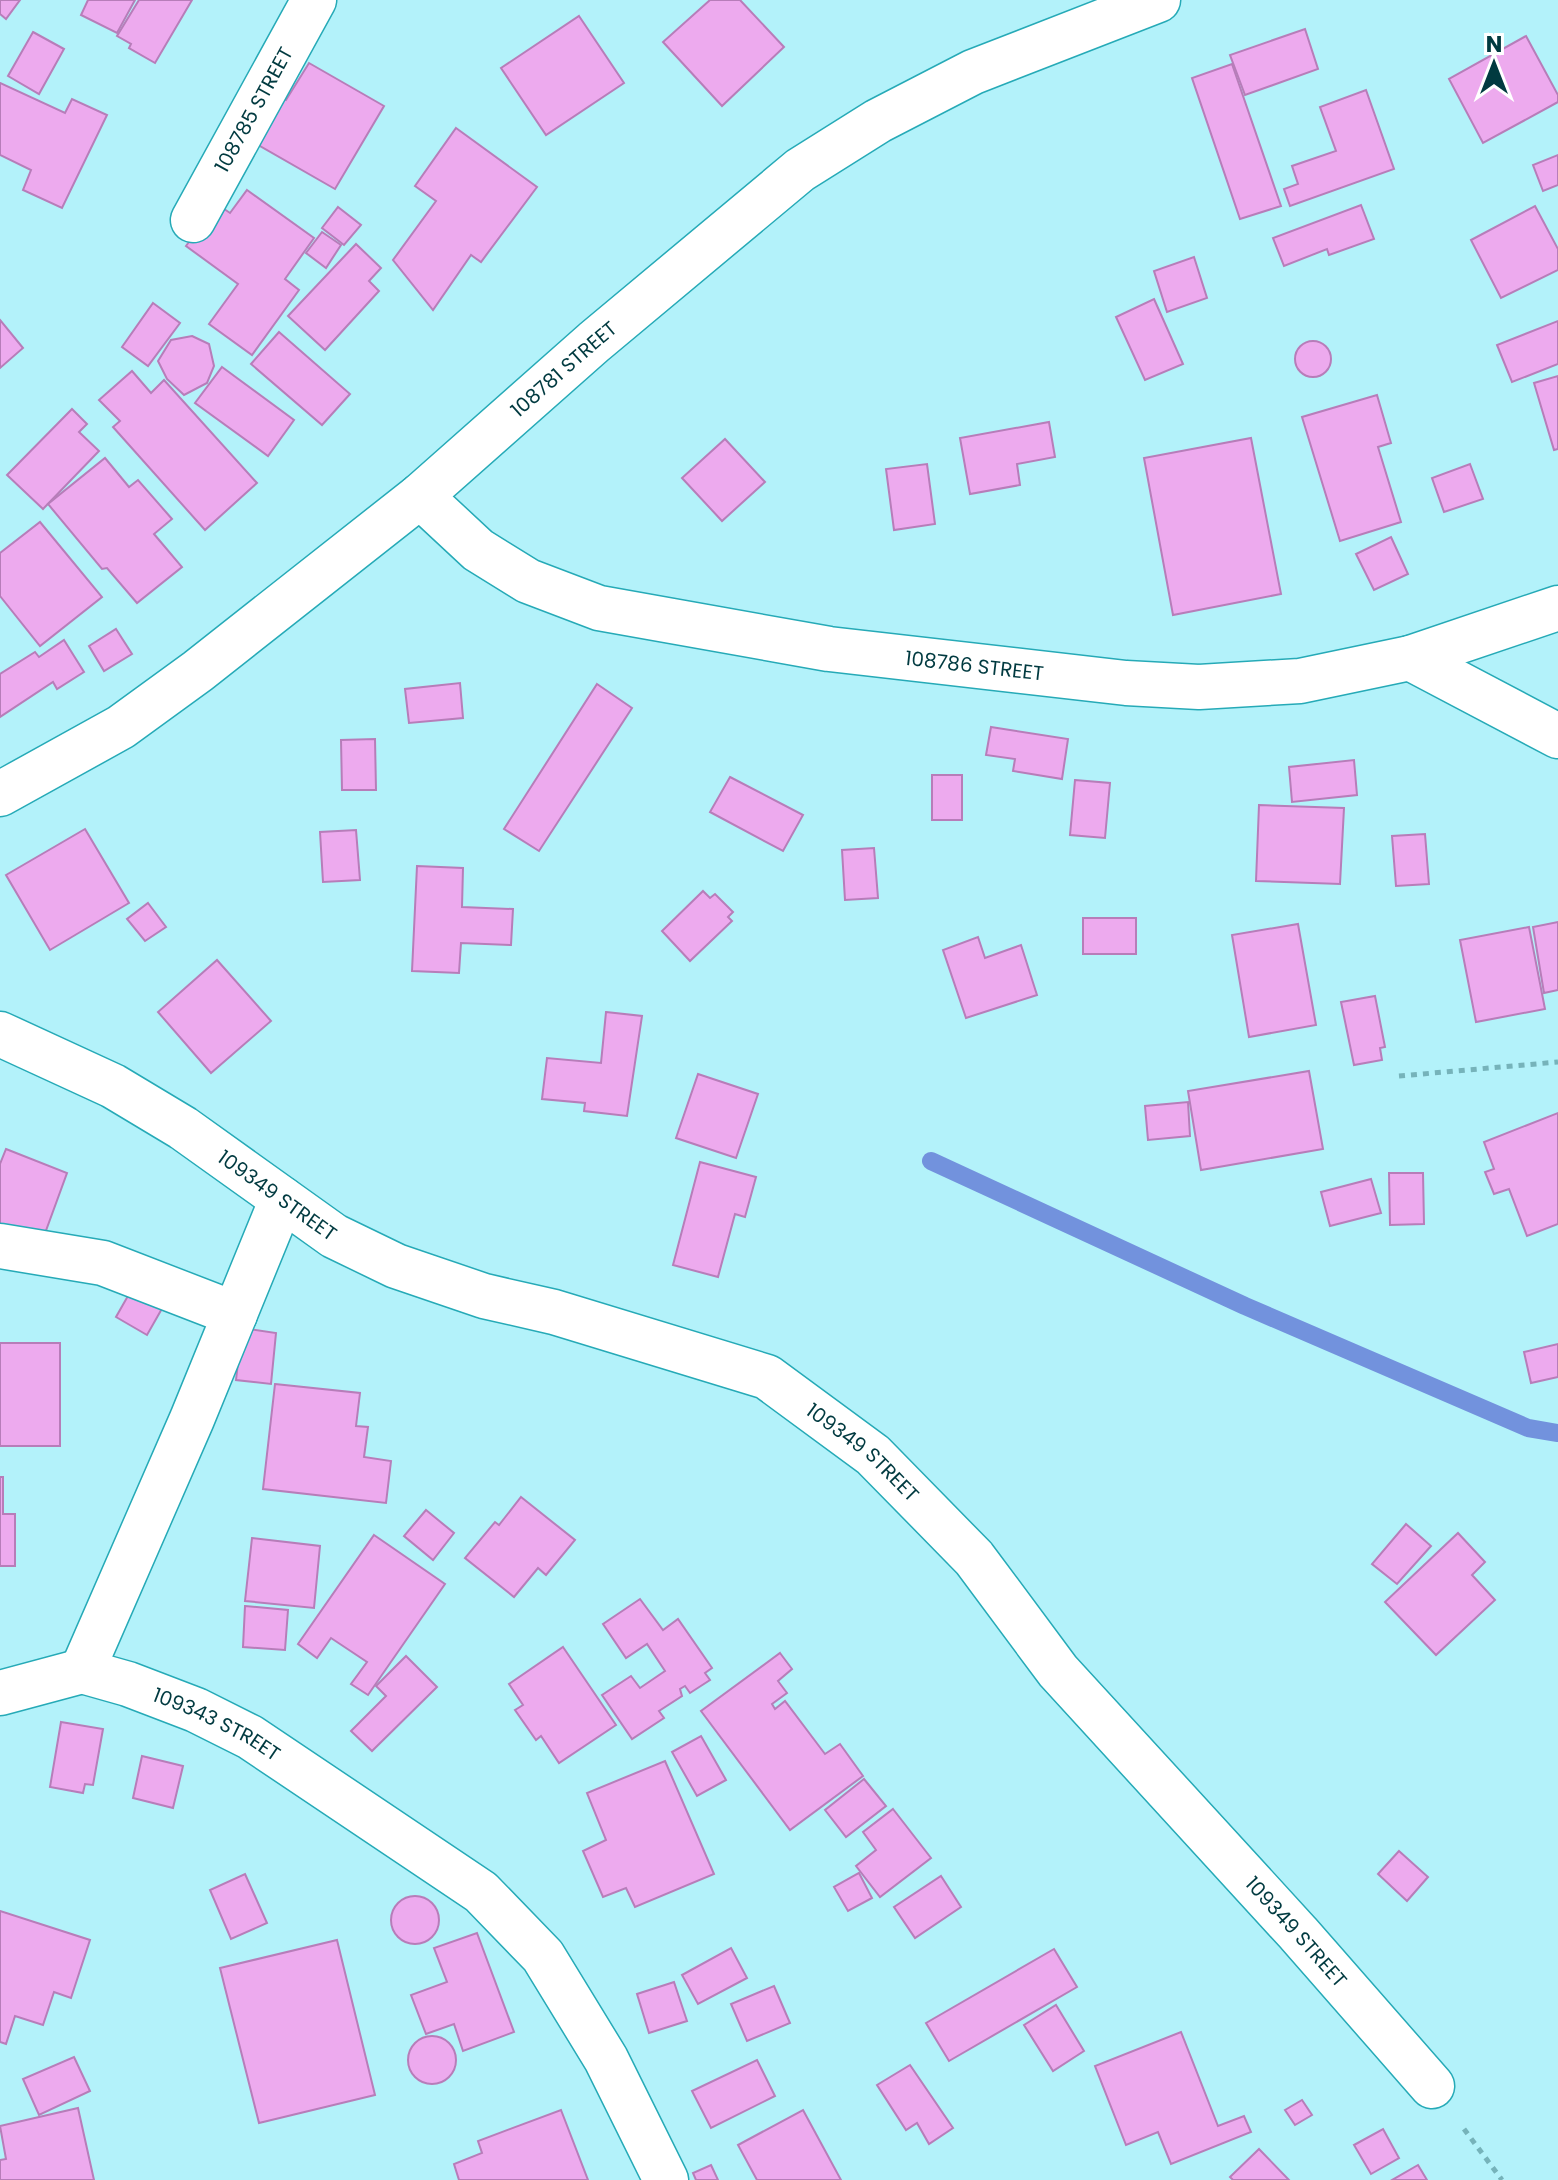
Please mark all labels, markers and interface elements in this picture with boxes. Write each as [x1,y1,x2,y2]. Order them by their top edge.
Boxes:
north arrow [1454,24,1534,104]
text: N [1486,29,1502,60]
street label: 108785 STREET [208,42,300,177]
street label: 108781 STREET [505,315,623,423]
street label: 108786 STREET [904,644,1045,687]
street label: 109349 STREET [212,1143,343,1248]
street label: 109349 STREET [801,1397,925,1508]
street label: 109343 STREET [149,1681,286,1768]
street label: 109349 STREET [1239,1870,1353,1994]

